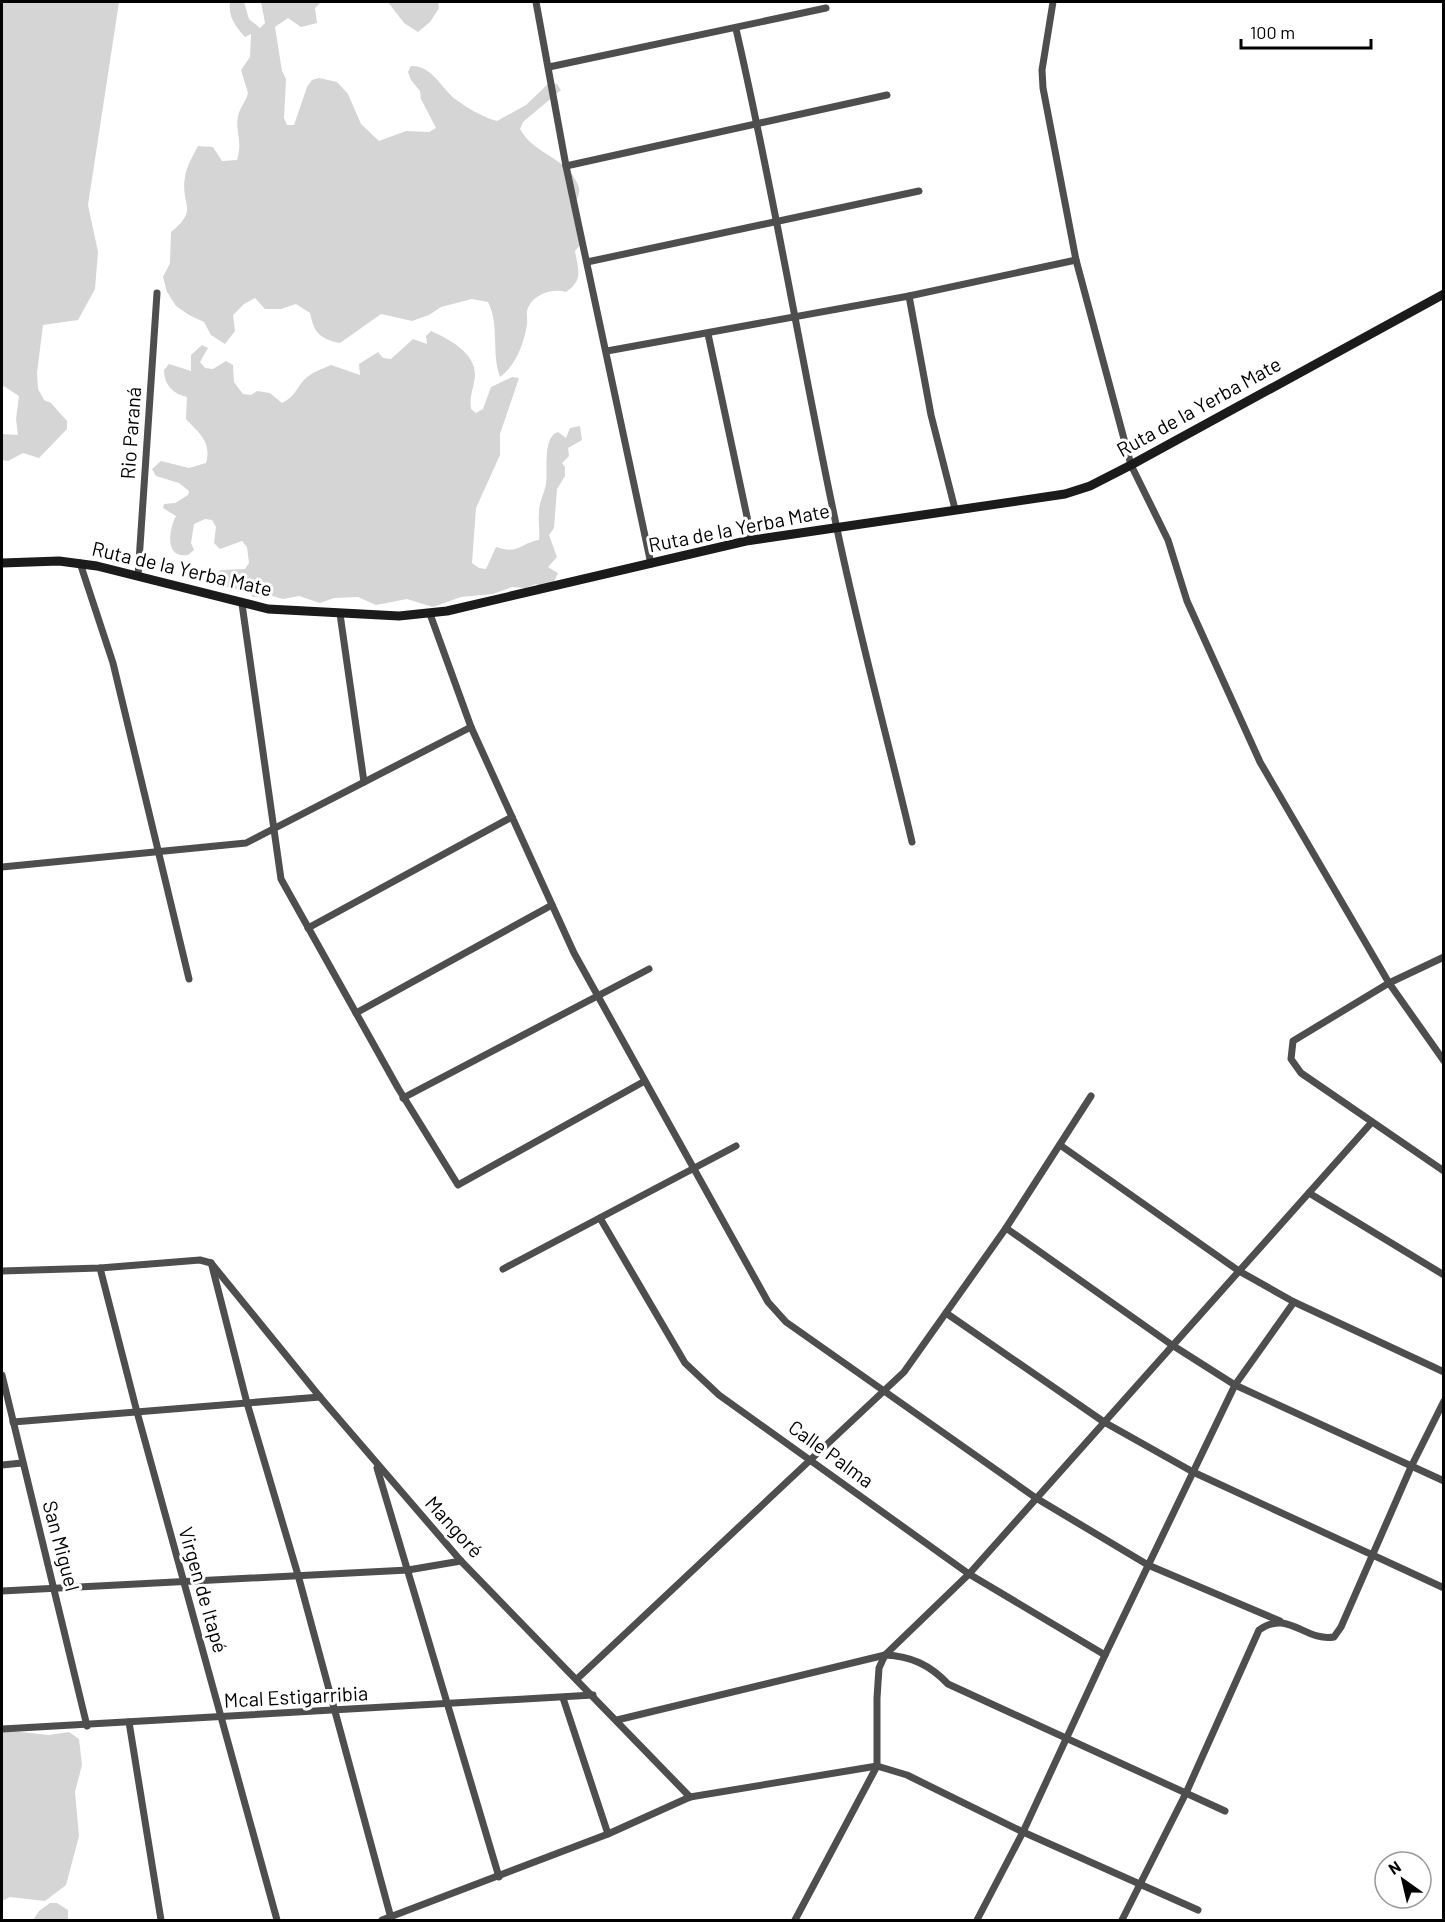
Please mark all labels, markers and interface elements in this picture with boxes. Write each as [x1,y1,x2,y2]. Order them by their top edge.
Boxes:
scale bar [1241,12,1372,50]
text: 100 m [1250,21,1295,43]
street label: Ruta de la Yerba Mate [1112,351,1285,461]
street label: Rio Paraná [115,386,145,480]
street label: Ruta de la Yerba Mate [646,498,831,556]
street label: Ruta de la Yerba Mate [90,536,275,600]
street label: Calle Palma [784,1414,879,1492]
street label: Mangoré [421,1491,489,1562]
street label: San Miguel [38,1498,86,1594]
street label: Virgen de Itapé [175,1524,233,1655]
street label: Mcal Estigarribia [223,1680,369,1712]
north arrow [1373,1850,1433,1910]
text: N [1385,1856,1404,1878]

